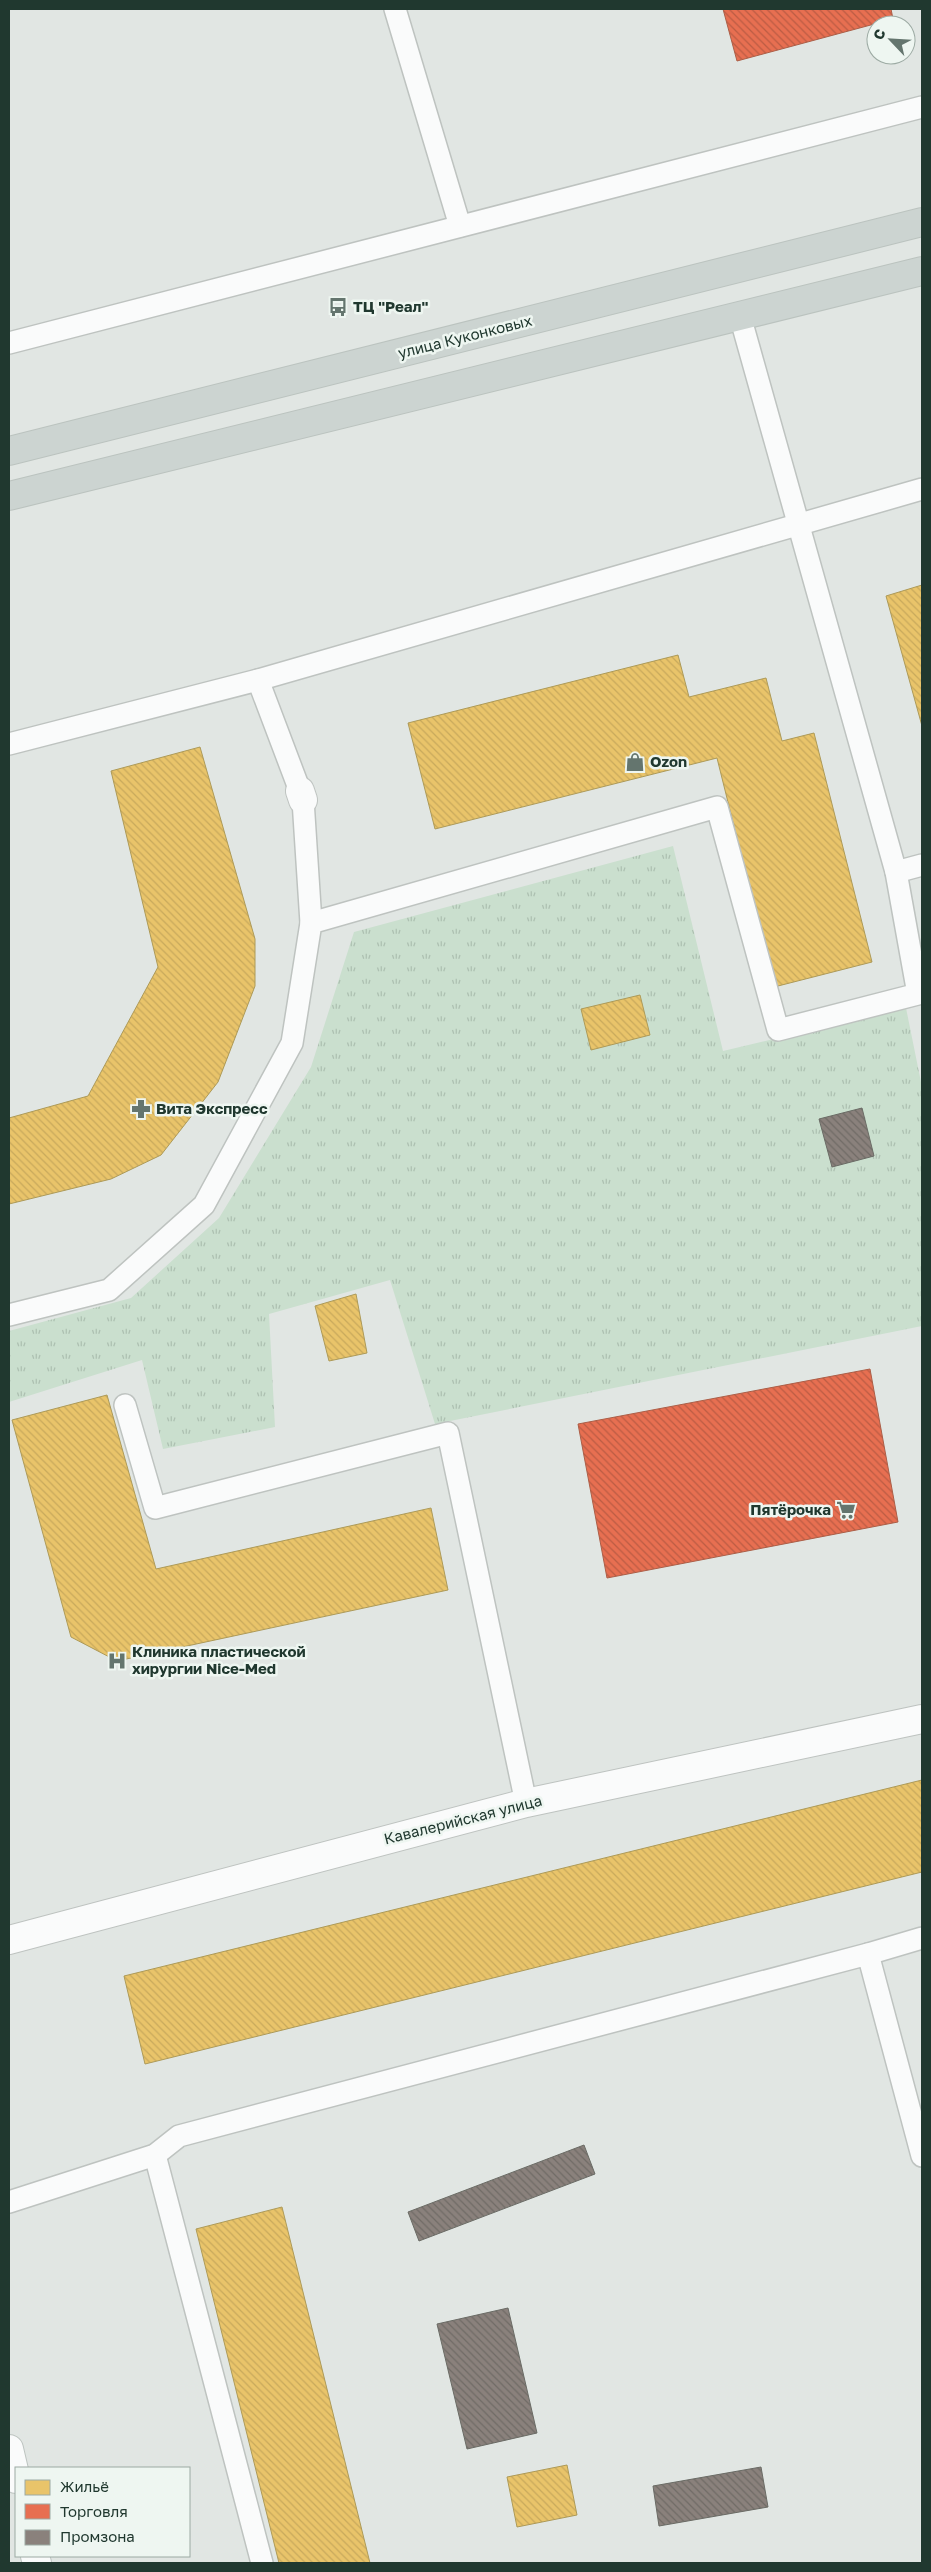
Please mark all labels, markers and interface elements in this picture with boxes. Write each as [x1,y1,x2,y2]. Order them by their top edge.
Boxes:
north arrow [866,15,916,65]
text: С [869,26,889,42]
bus stop icon: ТЦ "Реал" [327,296,349,318]
place label: ТЦ "Реал" [353,297,428,315]
street label: улица Куконковых [396,311,534,361]
shop icon: Ozon [624,751,646,773]
place label: Ozon [650,752,687,770]
pharmacy icon: Вита Экспресс [130,1098,152,1120]
place label: Вита Экспресс [156,1099,268,1117]
supermarket icon: Пятёрочка [835,1499,857,1521]
place label: Пятёрочка [750,1500,831,1518]
place label: Клиника пластической хирургии Nice-Med [132,1642,306,1677]
hospital icon: Клиника пластической хирургии Nice-Med [106,1650,128,1672]
street label: Кавалерийская улица [382,1791,544,1847]
legend [15,2467,190,2557]
text: Жильё [60,2477,109,2495]
text: Торговля [60,2502,128,2520]
text: Промзона [60,2527,135,2545]

